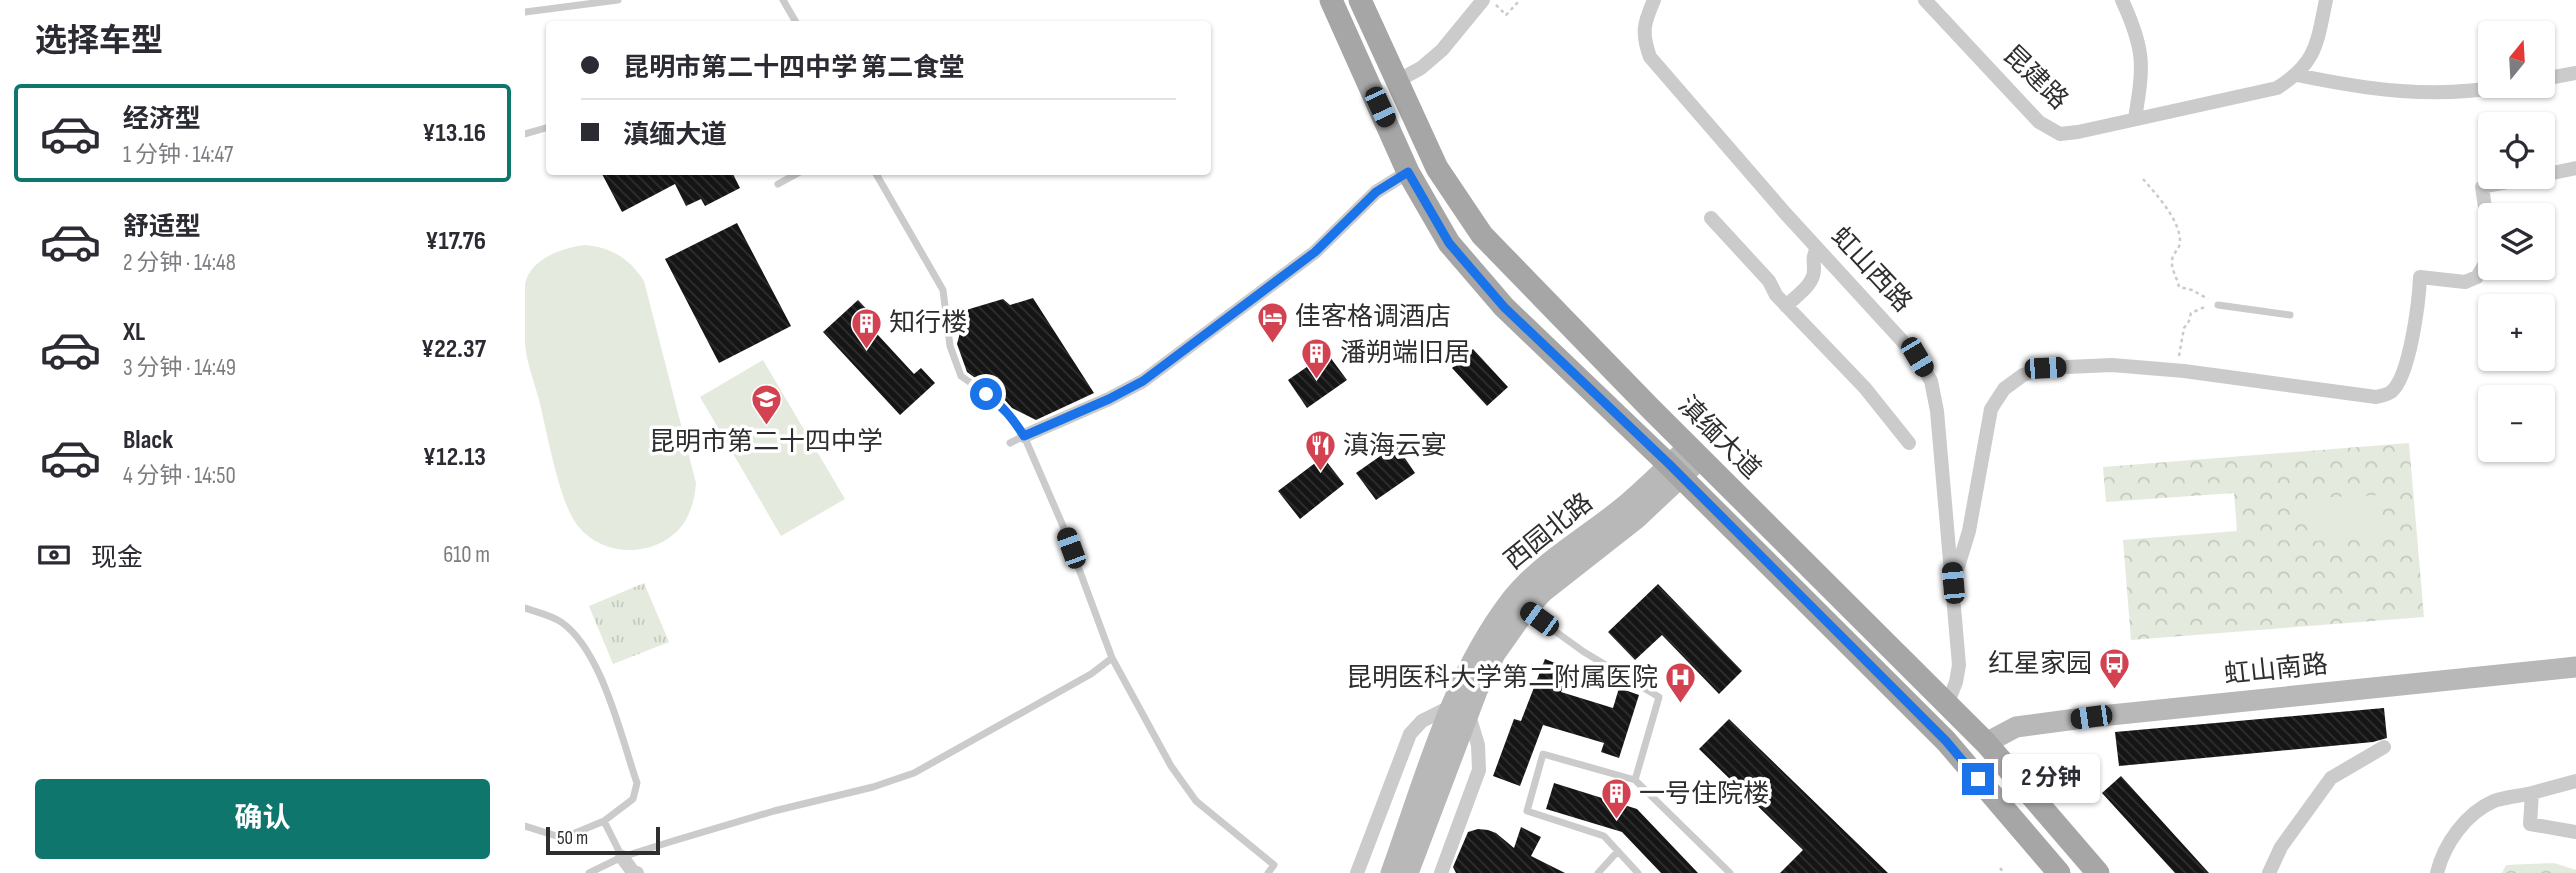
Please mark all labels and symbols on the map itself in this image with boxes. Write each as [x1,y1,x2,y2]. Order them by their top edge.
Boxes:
north arrow [2478,21,2555,98]
street label: 昆建路 [1996,40,2074,116]
car [1362,84,1399,130]
street label: 虹山西路 [1824,221,1918,319]
hotel icon: 佳客格调酒店 [1255,300,1289,344]
place label: 佳客格调酒店 [1295,302,1451,333]
building icon: 知行楼 [849,306,883,350]
place label: 知行楼 [889,308,967,339]
car [1898,334,1937,380]
building icon: 潘朔端旧居 [1300,336,1334,380]
place label: 潘朔端旧居 [1340,338,1470,369]
car [2024,356,2067,380]
route start [970,378,1002,410]
school or university icon: 昆明市第二十四中学 [749,382,783,426]
street label: 滇缅大道 [1671,390,1767,486]
place label: 昆明市第二十四中学 [649,427,883,458]
restaurant icon: 滇海云宴 [1303,429,1337,473]
place label: 滇海云宴 [1343,431,1447,462]
street label: 西园北路 [1499,487,1599,577]
car [1054,525,1089,571]
car [1941,561,1966,605]
car [1516,598,1563,640]
bus stop icon: 红星家园 [2098,647,2132,691]
place label: 红星家园 [1988,649,2092,680]
street label: 虹山南路 [2223,649,2329,691]
hospital icon: 昆明医科大学第二附属医院 [1664,661,1698,705]
place label: 昆明医科大学第二附属医院 [1346,663,1658,694]
car [2069,704,2114,730]
callout: 2 分钟 [2003,754,2101,804]
route end [1962,763,1994,795]
building icon: 一号住院楼 [1599,777,1633,821]
place label: 一号住院楼 [1639,779,1769,810]
scale bar [546,824,660,856]

